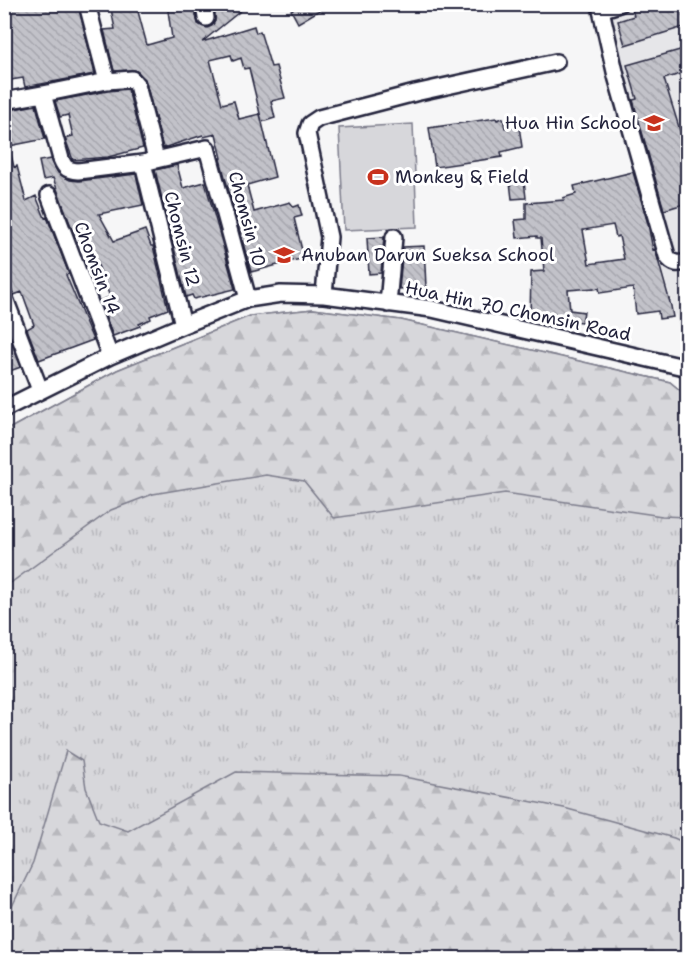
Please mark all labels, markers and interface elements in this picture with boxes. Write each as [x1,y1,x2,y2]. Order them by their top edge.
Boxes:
place label: Hua Hin School [505,111,638,135]
school or university icon: Hua Hin School [642,111,666,135]
sports icon: Monkey & Field [366,165,390,189]
place label: Monkey & Field [395,165,529,189]
street label: Chomsin 10 [223,169,271,269]
street label: Chomsin 12 [159,189,205,289]
street label: Chomsin 14 [68,218,126,318]
school or university icon: Anuban Darun Sueksa School [272,243,296,267]
place label: Anuban Darun Sueksa School [301,243,555,267]
street label: Hua Hin 70 Chomsin Road [403,275,633,347]

